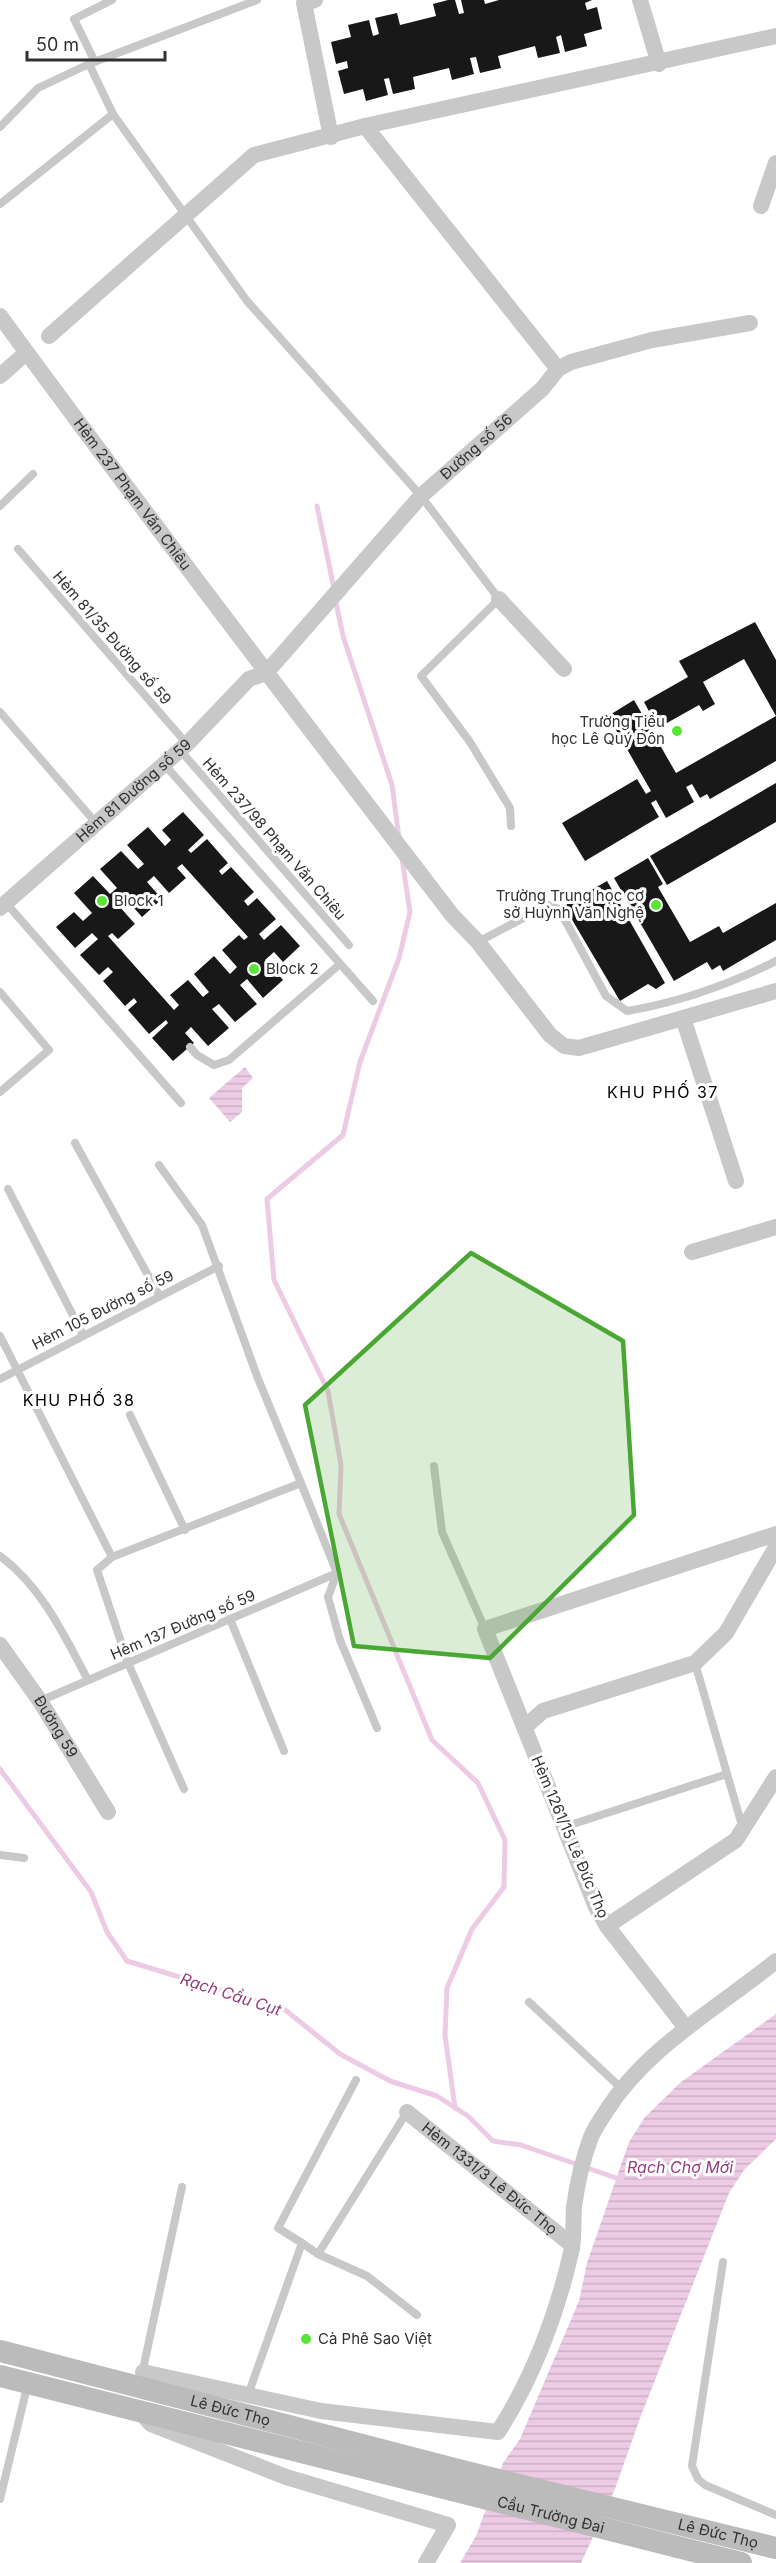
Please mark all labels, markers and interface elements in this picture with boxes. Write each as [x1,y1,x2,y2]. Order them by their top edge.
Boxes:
scale bar [27,24,165,62]
text: 50 m [36,34,79,55]
street label: Đường số 56 [436,409,516,484]
street label: Hẻm 237 Phạm Văn Chiêu [70,414,196,574]
street label: Hẻm 81/35 Đường số 59 [49,567,176,708]
place label: Trường Tiểu học Lê Quý Đôn [551,712,665,748]
marker: Trường Tiểu học Lê Quý Đôn [670,724,684,738]
street label: Hẻm 81 Đường số 59 [72,735,195,846]
street label: Hẻm 237/98 Phạm Văn Chiêu [199,754,350,924]
place label: Trường Trung học cơ sở Huỳnh Văn Nghệ [496,886,644,922]
place label: Block 1 [114,891,164,910]
marker: Block 1 [95,894,109,908]
marker: Trường Trung học cơ sở Huỳnh Văn Nghệ [649,898,663,912]
place label: Block 2 [266,959,319,978]
marker: Block 2 [247,962,261,976]
district label: KHU PHỐ 37 [607,1080,719,1102]
street label: Hẻm 105 Đường số 59 [29,1266,177,1354]
district label: KHU PHỐ 38 [23,1388,135,1410]
street label: Hẻm 137 Đường số 59 [107,1585,258,1664]
street label: Đường 59 [30,1692,82,1761]
street label: Hẻm 1261/15 Lê Đức Thọ [528,1753,613,1921]
water label: Rạch Cầu Cụt [178,1968,285,2020]
street label: Hẻm 1331/3 Lê Đức Thọ [418,2118,562,2239]
water label: Rạch Chợ Mới [627,2157,734,2177]
place label: Cà Phê Sao Việt [318,2329,432,2348]
marker: Cà Phê Sao Việt [299,2332,313,2346]
street label: Lê Đức Thọ [188,2391,273,2430]
street label: Cầu Trường Đai [495,2492,606,2537]
street label: Lê Đức Thọ [676,2514,760,2552]

